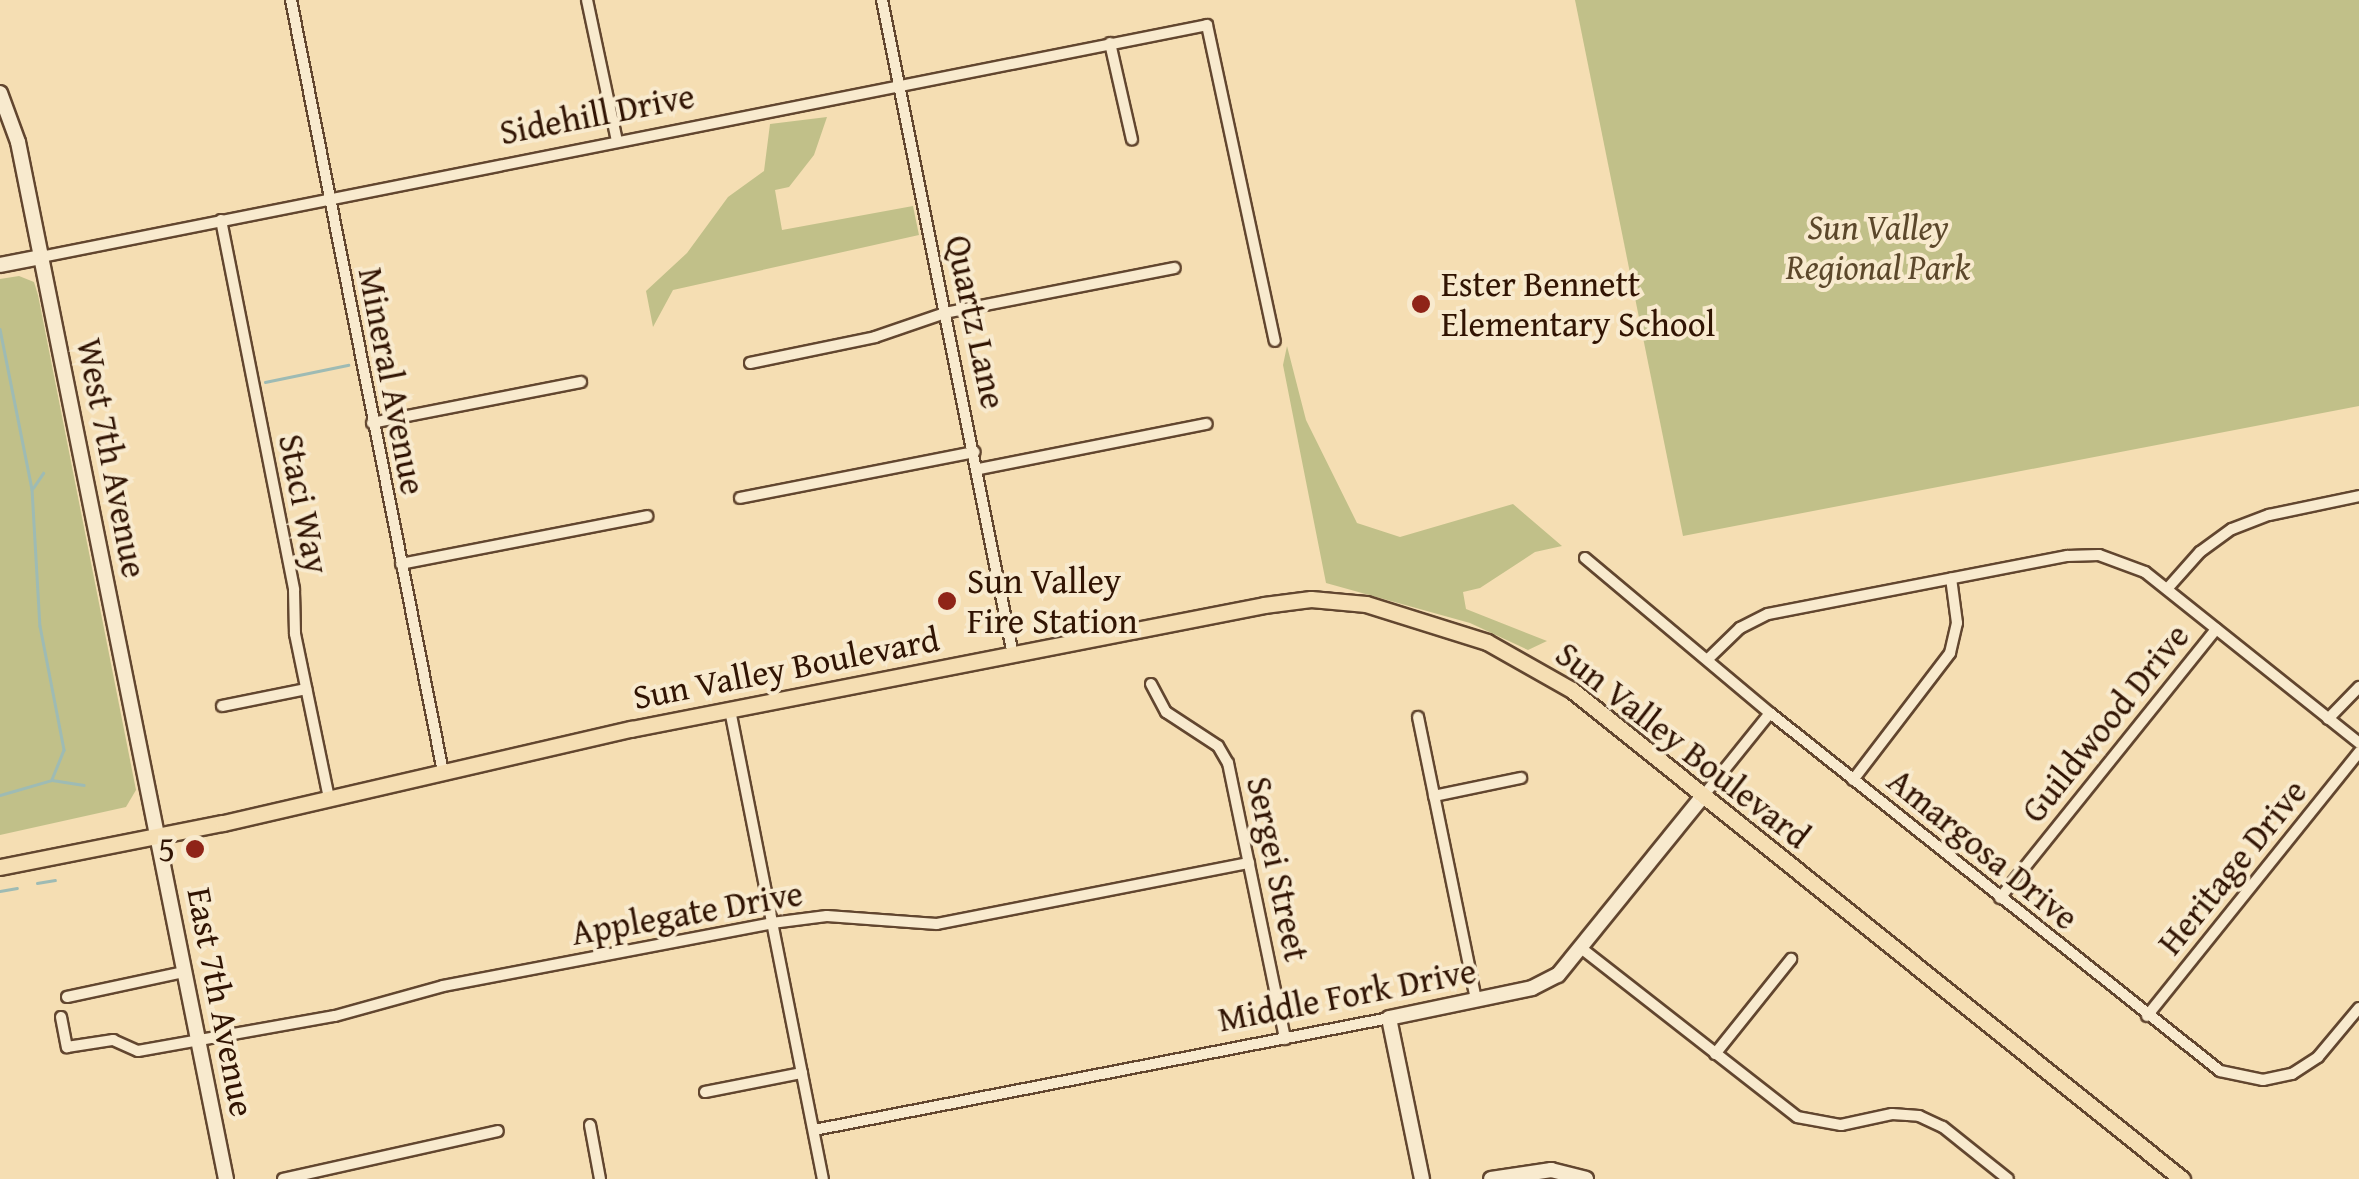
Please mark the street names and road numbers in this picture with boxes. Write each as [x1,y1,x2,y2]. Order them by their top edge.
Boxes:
street label: Sidehill Drive [496,75,698,153]
street label: Quartz Lane [937,231,1015,413]
street label: Mineral Avenue [349,264,435,498]
street label: West 7th Avenue [68,335,156,581]
street label: Staci Way [270,431,338,577]
street label: Guildwood Drive [2012,615,2198,831]
street label: Sun Valley Boulevard [629,618,943,718]
street label: Sun Valley Boulevard [1548,633,1818,857]
street label: Amargosa Drive [1879,759,2087,939]
street label: Heritage Drive [2149,771,2315,963]
street label: Sergei Street [1238,773,1318,965]
street label: Applegate Drive [568,872,806,954]
street label: East 7th Avenue [178,884,264,1120]
street label: Middle Fork Drive [1214,949,1480,1041]

